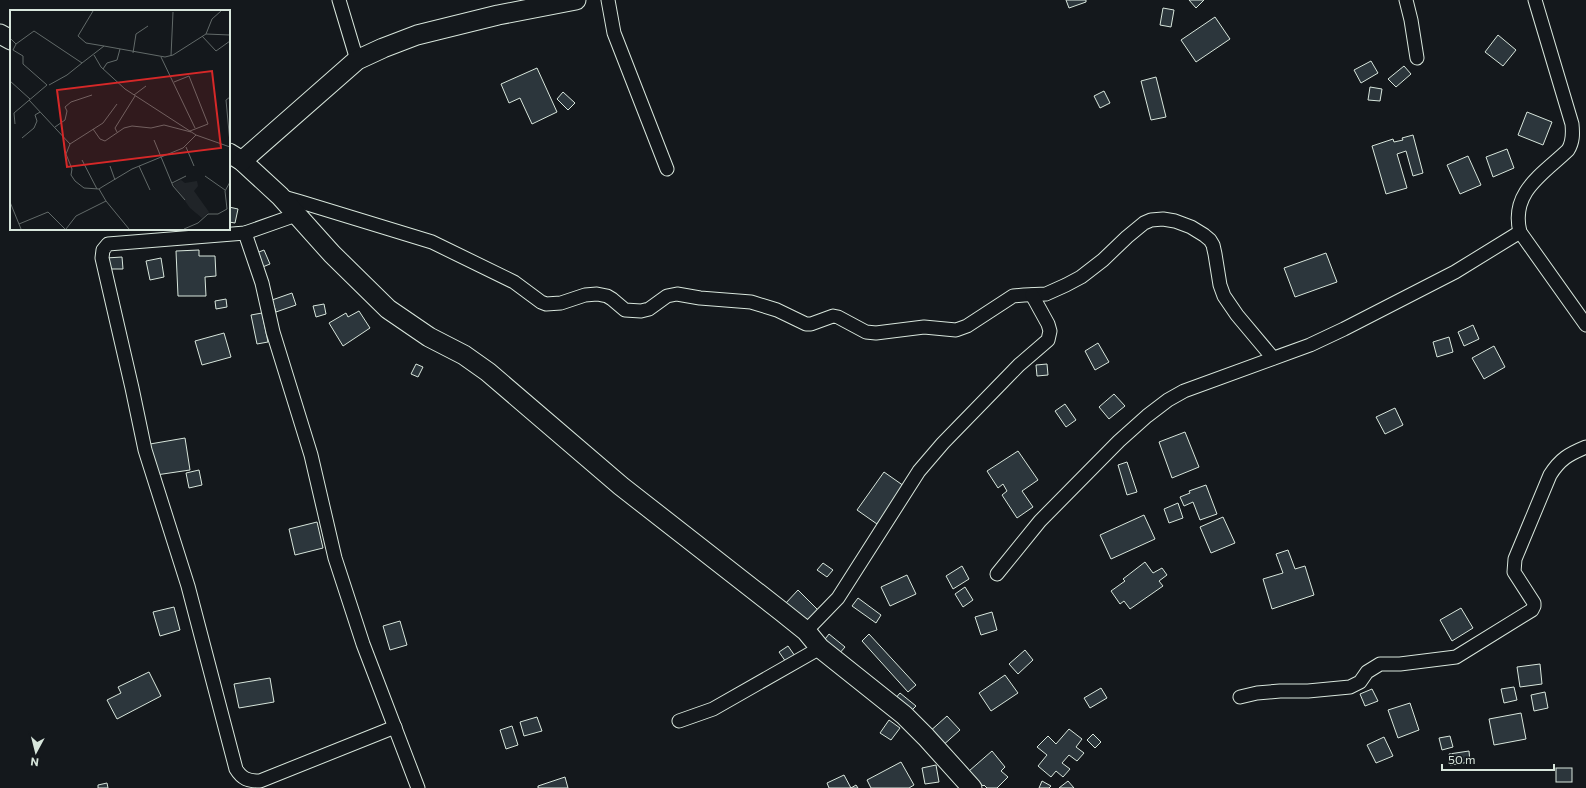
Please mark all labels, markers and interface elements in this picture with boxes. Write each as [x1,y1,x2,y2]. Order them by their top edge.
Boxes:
inset map [10,10,230,230]
north arrow [16,732,56,772]
scale bar [1442,746,1554,772]
text: 50 m [1448,752,1476,766]
text: N [30,755,40,769]

